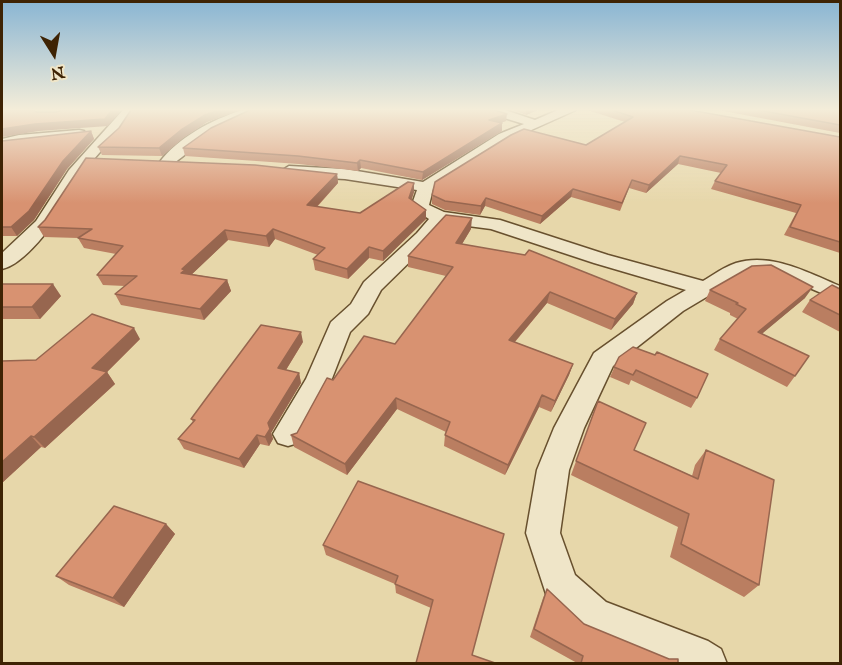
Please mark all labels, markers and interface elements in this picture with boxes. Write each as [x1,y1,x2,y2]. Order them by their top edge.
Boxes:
north arrow [24,24,84,84]
text: N [49,61,66,83]

